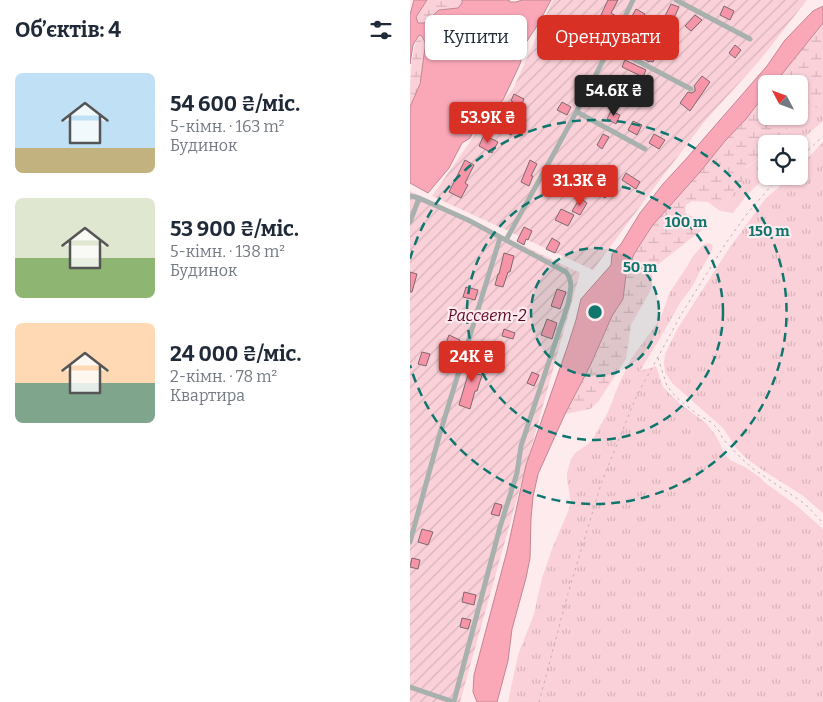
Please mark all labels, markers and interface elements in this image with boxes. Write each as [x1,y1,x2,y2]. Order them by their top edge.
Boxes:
chip: Купити [425,15,527,60]
chip: Орендувати [537,15,679,60]
icon: filters [367,16,395,44]
text: Об’єктів: 4 [15,17,121,43]
pin: 54.6K ₴ [568,74,660,117]
north arrow [758,75,808,125]
map controls [758,75,808,185]
text: 54.6K ₴ [586,81,642,100]
text: 54 600 ₴/міс. [170,91,300,117]
icon: home [55,93,115,153]
pin: 53.9K ₴ [442,102,534,144]
text: 53.9K ₴ [460,108,516,127]
text: 5-кімн. · 163 m² [170,117,284,136]
button: locate [758,135,808,185]
text: Будинок [170,136,237,155]
pin: 31.3K ₴ [534,164,626,207]
text: 31.3K ₴ [553,171,607,190]
text: 100 m [665,213,708,231]
text: 53 900 ₴/міс. [170,216,299,242]
icon: home [55,218,115,278]
text: 150 m [748,222,790,240]
text: 5-кімн. · 138 m² [170,242,285,261]
text: 50 m [623,258,658,276]
text: Будинок [170,261,237,280]
centre of rings [586,303,604,321]
park label: Рассвет-2 [447,306,527,325]
pin: 24K ₴ [437,340,507,383]
text: 24 000 ₴/міс. [170,341,301,367]
icon: home [55,343,115,403]
text: 24K ₴ [450,347,494,366]
text: 2-кімн. · 78 m² [170,367,277,386]
text: Квартира [170,386,245,405]

